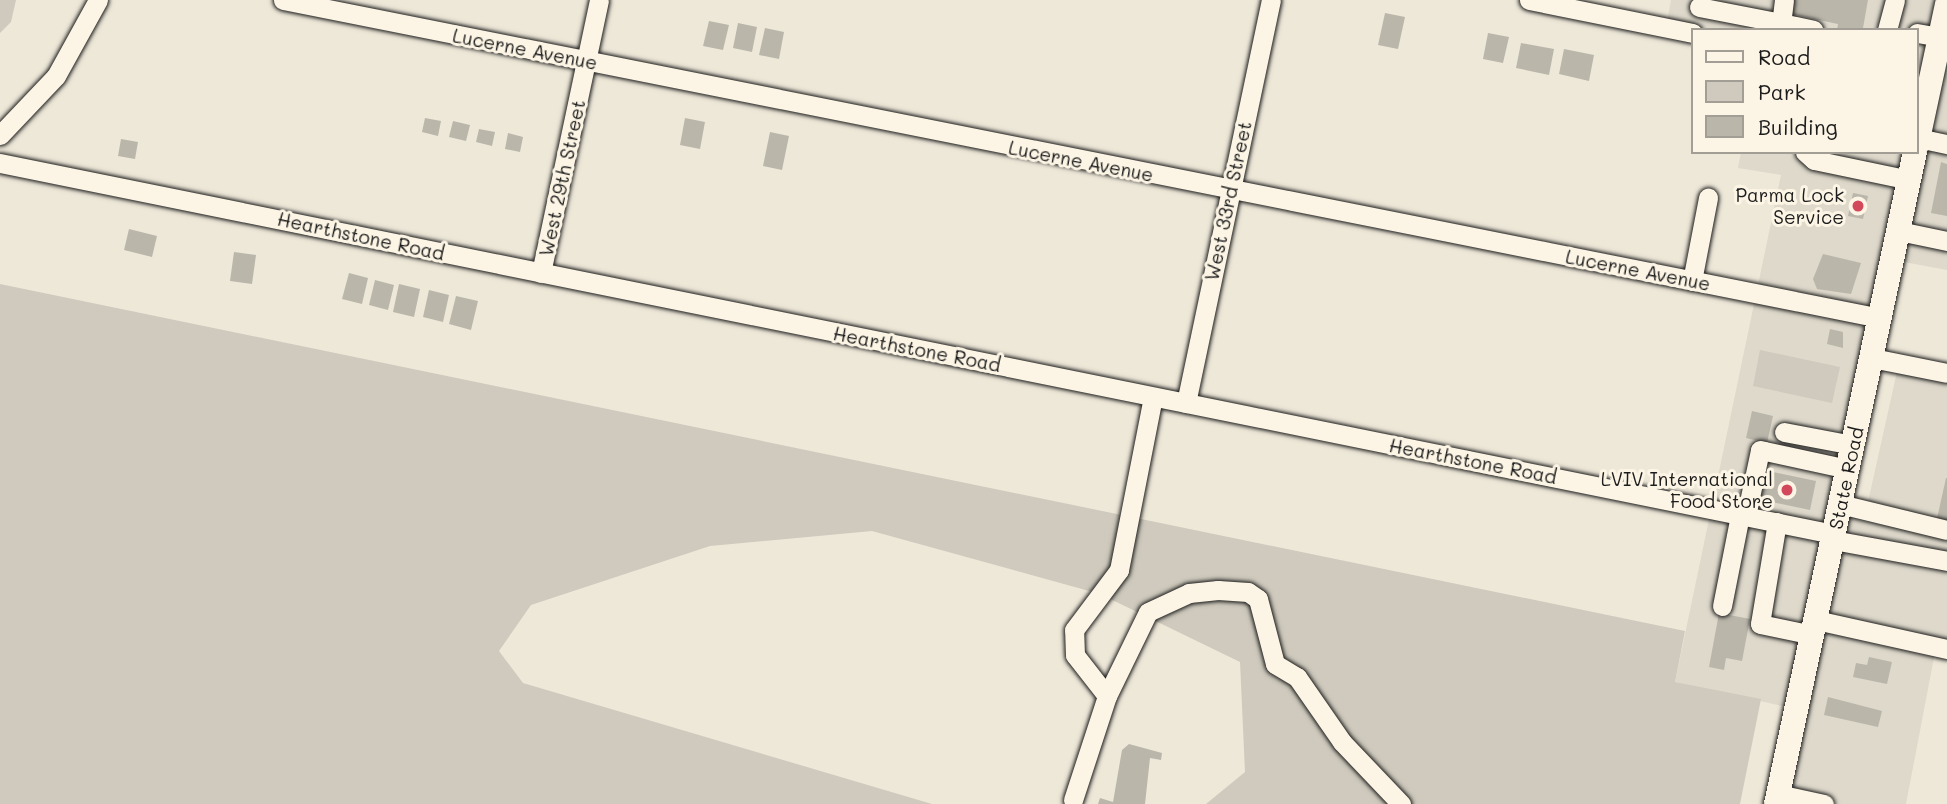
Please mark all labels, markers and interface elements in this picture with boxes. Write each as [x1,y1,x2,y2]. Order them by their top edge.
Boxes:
street label: Lucerne Avenue [451,24,599,74]
legend [1692,28,1919,154]
text: Road [1758,43,1810,70]
text: Park [1758,78,1806,105]
street label: West 29th Street [534,98,590,258]
text: Building [1758,113,1838,140]
street label: West 33rd Street [1200,119,1256,283]
street label: Lucerne Avenue [1007,136,1155,186]
place label: Parma Lock Service [1735,184,1844,228]
marker: Parma Lock Service [1850,198,1866,214]
street label: Hearthstone Road [275,207,447,265]
street label: Lucerne Avenue [1564,245,1712,295]
street label: Hearthstone Road [831,322,1003,376]
street label: State Road [1824,425,1868,531]
street label: Hearthstone Road [1387,434,1559,488]
place label: LVIV International Food Store [1601,468,1773,512]
marker: LVIV International Food Store [1779,482,1795,498]

